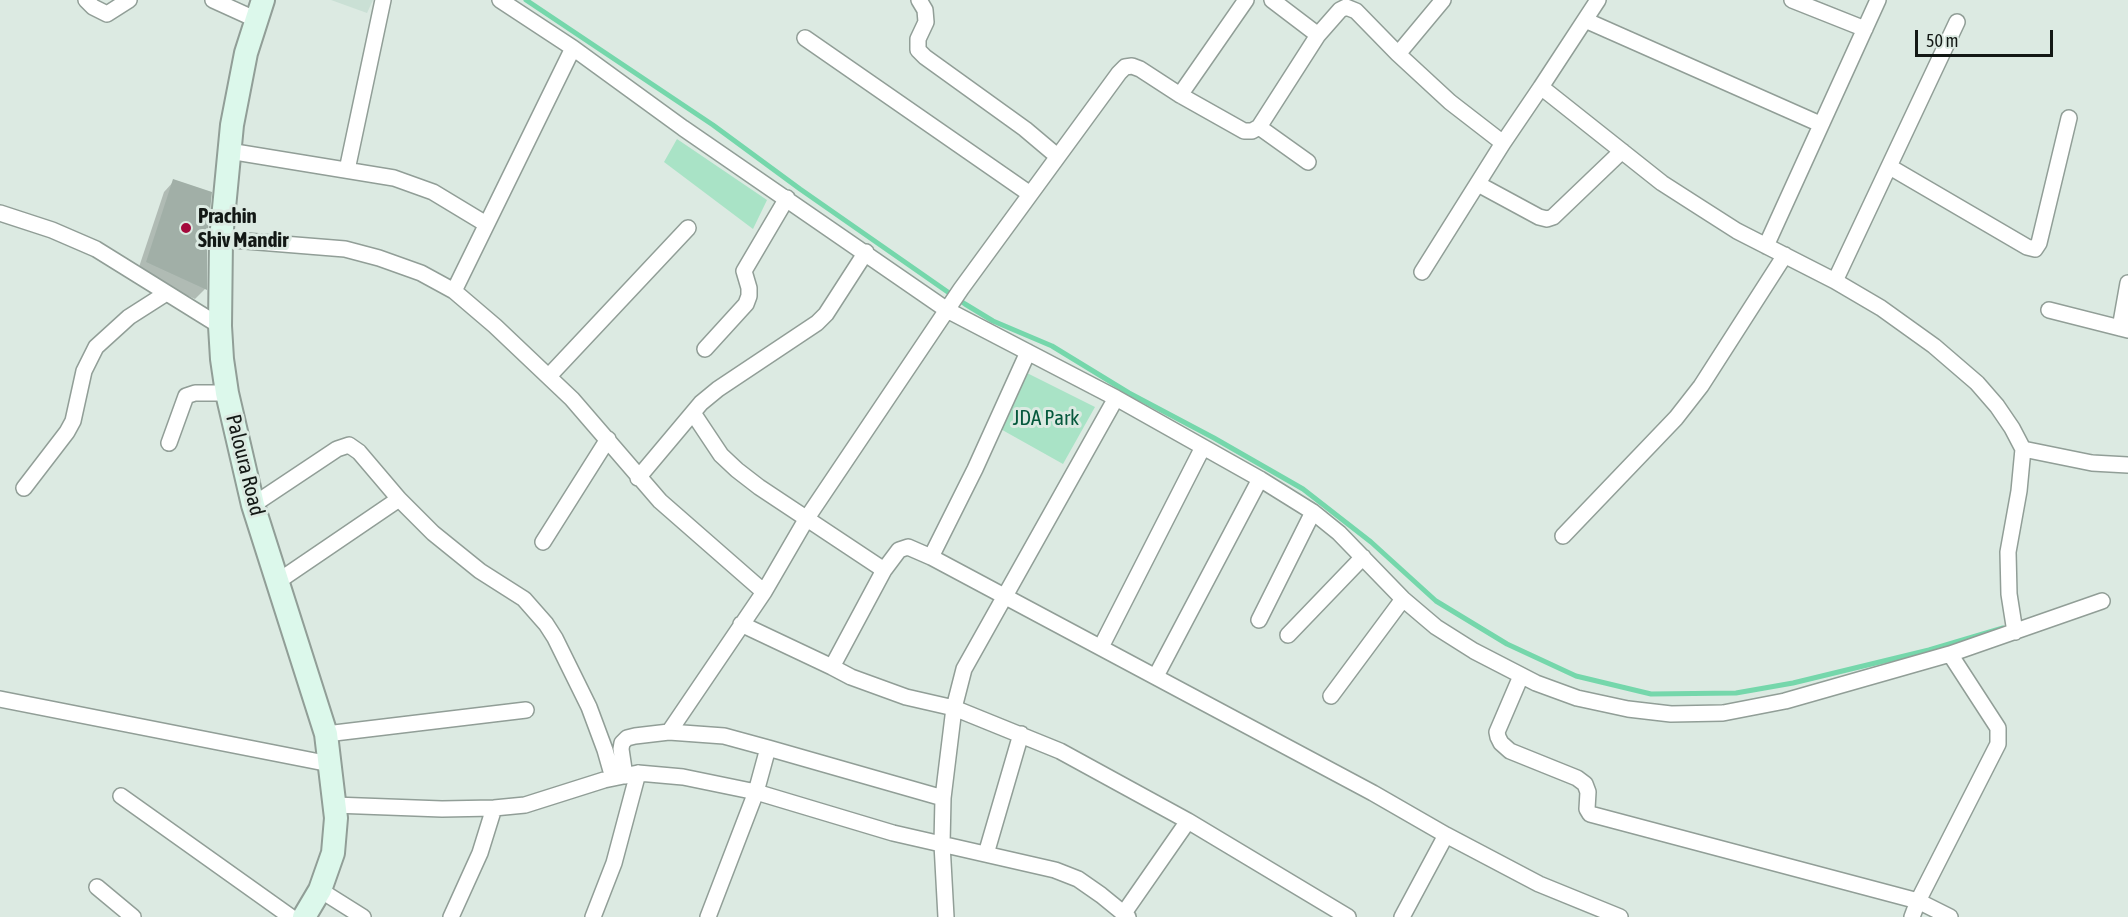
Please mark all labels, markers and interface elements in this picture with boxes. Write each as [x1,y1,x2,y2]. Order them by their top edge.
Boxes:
scale bar [1918,18,2056,56]
text: 50 m [1926,30,1958,51]
place label: Prachin Shiv Mandir [198,203,288,253]
marker: Prachin Shiv Mandir [179,221,193,235]
park label: JDA Park [1013,405,1079,431]
street label: Paloura Road [220,412,270,518]

